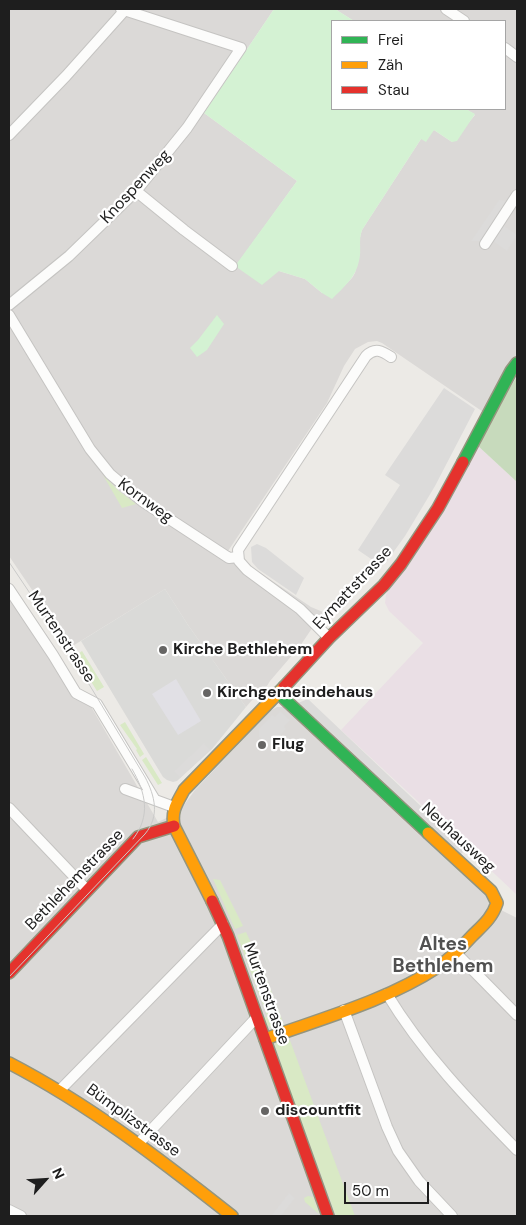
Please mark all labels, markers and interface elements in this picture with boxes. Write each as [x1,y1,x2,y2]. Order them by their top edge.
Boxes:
legend [331,20,506,110]
text: Frei [378,30,403,50]
text: Zäh [378,55,403,75]
text: Stau [378,80,409,100]
street label: Knospenweg [97,146,175,228]
street label: Kornweg [114,475,176,527]
street label: Eymattstrasse [310,542,396,634]
street label: Murtenstrasse [23,587,99,687]
place label: Kirche Bethlehem [173,640,312,660]
marker: Kirche Bethlehem [157,644,169,656]
place label: Kirchgemeindehaus [217,683,373,703]
marker: Kirchgemeindehaus [201,687,213,699]
place label: Flug [272,735,305,755]
marker: Flug [256,739,268,751]
street label: Neuhausweg [417,799,499,877]
street label: Bethlehemstrasse [22,826,128,934]
district label: Altes Bethlehem [393,934,493,978]
street label: Murtenstrasse [239,941,293,1047]
street label: Bümplizstrasse [82,1080,184,1162]
place label: discountfit [275,1101,361,1121]
marker: discountfit [259,1105,271,1117]
north arrow [20,1155,70,1205]
text: N [48,1165,69,1182]
scale bar [346,1172,431,1204]
text: 50 m [352,1181,389,1201]

